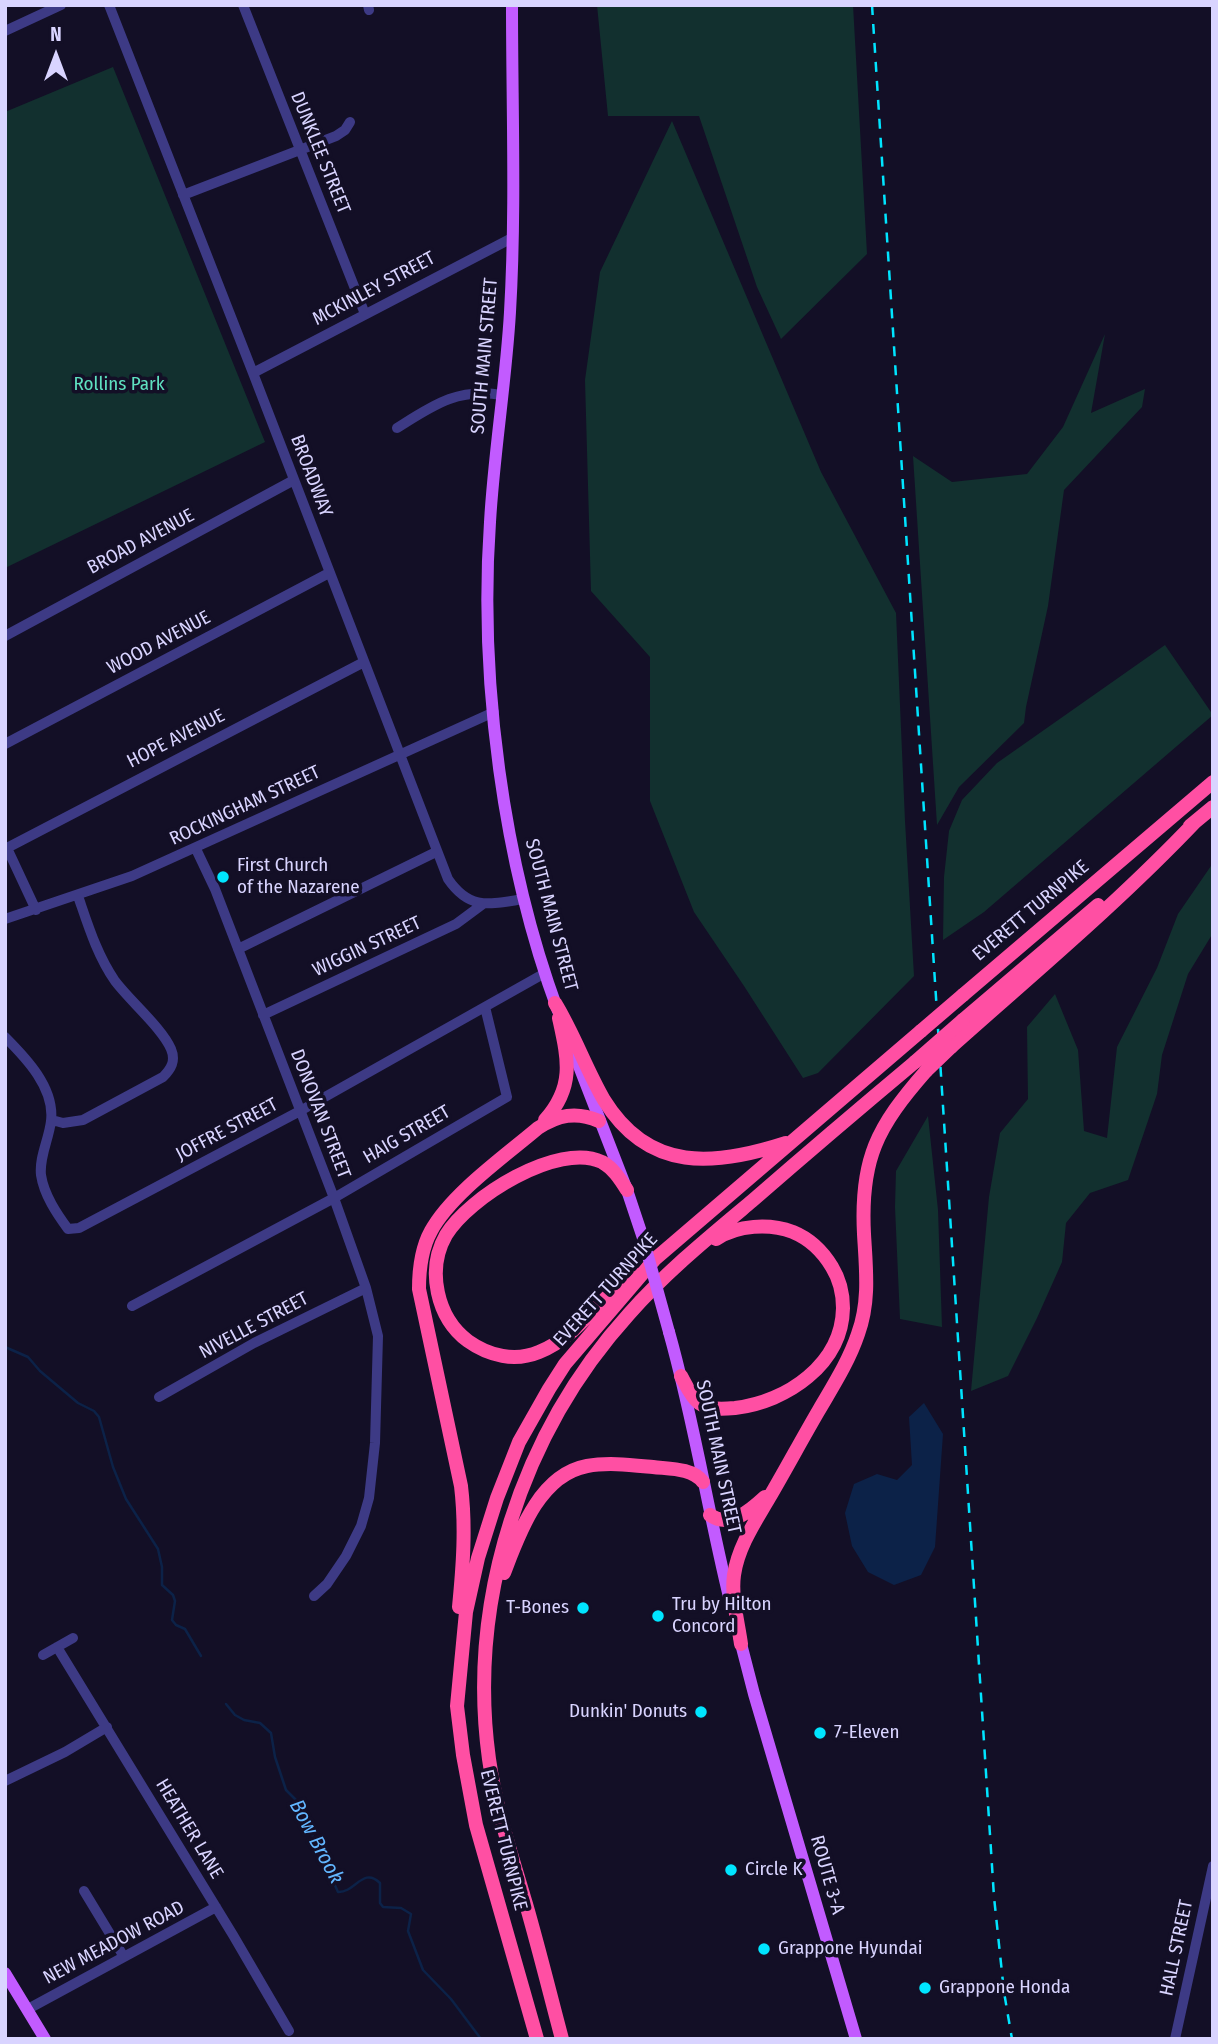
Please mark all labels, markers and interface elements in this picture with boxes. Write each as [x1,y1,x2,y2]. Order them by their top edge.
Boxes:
north arrow [21,21,91,91]
text: N [50,23,62,46]
street label: DUNKLEE STREET [285,89,355,217]
street label: MCKINLEY STREET [309,247,439,331]
street label: SOUTH MAIN STREET [467,277,503,435]
park label: Rollins Park [73,374,165,396]
street label: BROADWAY [285,432,337,520]
street label: BROAD AVENUE [84,504,198,580]
street label: WOOD AVENUE [104,606,214,680]
street label: HOPE AVENUE [123,705,229,773]
street label: ROCKINGHAM STREET [166,761,324,851]
street label: SOUTH MAIN STREET [520,836,582,994]
place label: First Church of the Nazarene [237,855,360,899]
street label: EVERETT TURNPIKE [968,856,1094,966]
marker: First Church of the Nazarene [215,869,231,885]
street label: WIGGIN STREET [309,912,425,982]
street label: DONOVAN STREET [285,1046,355,1182]
street label: JOFFRE STREET [172,1094,282,1166]
street label: HAIG STREET [359,1101,455,1169]
street label: EVERETT TURNPIKE [549,1229,663,1351]
street label: NIVELLE STREET [196,1288,312,1364]
street label: SOUTH MAIN STREET [691,1378,745,1536]
place label: Tru by Hilton Concord [672,1594,771,1638]
place label: T-Bones [506,1597,569,1619]
marker: T-Bones [575,1600,591,1616]
marker: Tru by Hilton Concord [650,1608,666,1624]
place label: Dunkin' Donuts [569,1701,687,1723]
marker: Dunkin' Donuts [693,1704,709,1720]
place label: 7-Eleven [834,1722,899,1744]
marker: 7-Eleven [812,1725,828,1741]
street label: EVERETT TURNPIKE [474,1767,532,1913]
street label: HEATHER LANE [150,1775,228,1883]
water label: Bow Brook [283,1796,349,1888]
street label: ROUTE 3-A [805,1833,849,1917]
place label: Circle K [745,1859,802,1881]
marker: Circle K [723,1862,739,1878]
street label: NEW MEADOW ROAD [40,1896,188,1990]
street label: HALL STREET [1156,1898,1198,1998]
place label: Grappone Hyundai [778,1938,923,1960]
marker: Grappone Hyundai [756,1941,772,1957]
place label: Grappone Honda [939,1977,1070,1999]
marker: Grappone Honda [917,1980,933,1996]

